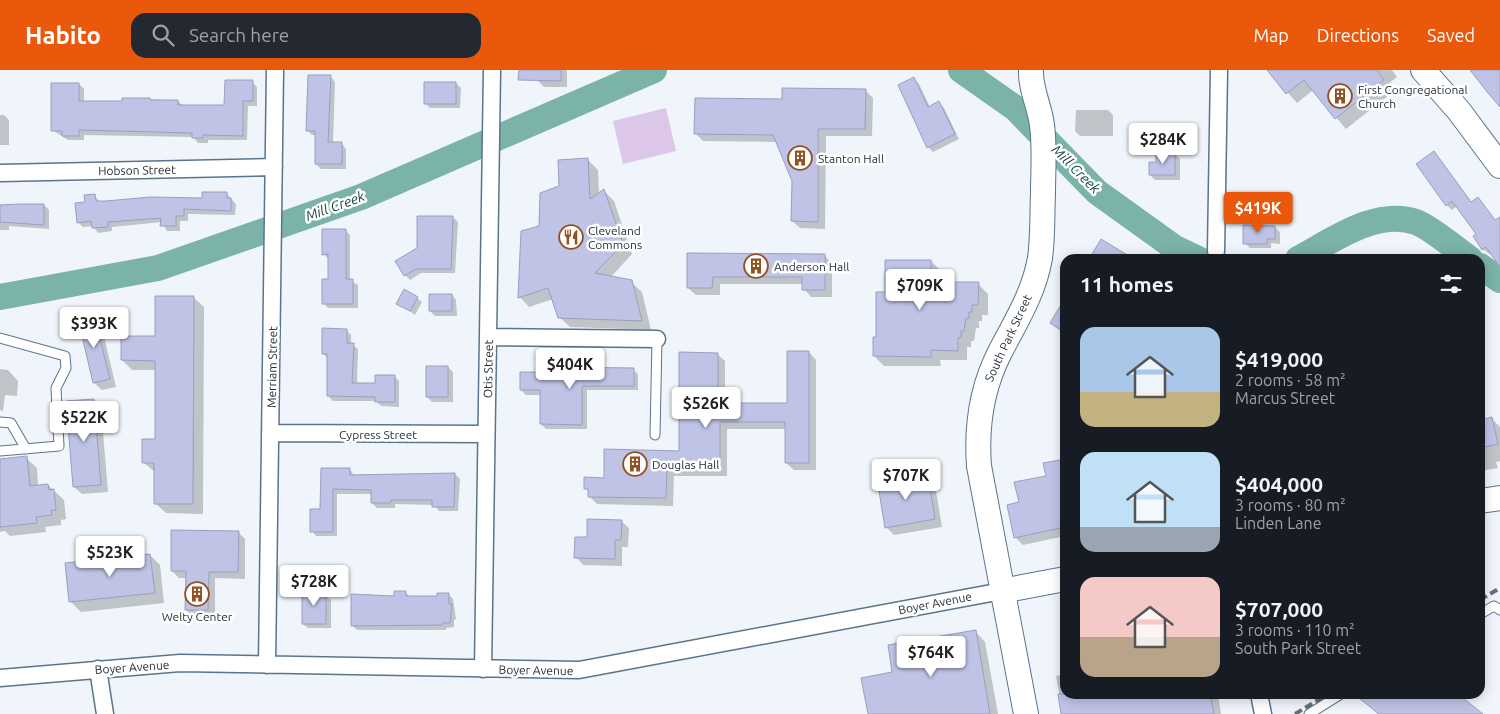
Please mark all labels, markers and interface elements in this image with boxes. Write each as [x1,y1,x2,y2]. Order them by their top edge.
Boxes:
search box [131,13,481,58]
icon: search [149,21,177,49]
text: Habito [25,22,101,49]
text: Search here [189,24,289,46]
text: Map [1253,25,1289,45]
text: Directions [1317,25,1399,45]
text: Saved [1427,25,1475,45]
building icon: First Congregational Church [1327,83,1353,109]
place label: First Congregational Church [1358,83,1468,110]
pin: $284K [1128,122,1198,165]
text: $284K [1140,130,1186,148]
water label: Mill Creek [1048,141,1104,197]
building icon: Stanton Hall [787,145,813,171]
place label: Stanton Hall [818,152,884,165]
street label: Hobson Street [98,163,176,177]
water label: Mill Creek [303,188,368,224]
pin: $419K [1223,191,1293,234]
text: $419K [1235,199,1281,217]
restaurant icon: Cleveland Commons [558,224,584,250]
place label: Cleveland Commons [588,224,642,251]
building icon: Anderson Hall [743,253,769,279]
place label: Anderson Hall [774,260,850,273]
pin: $709K [885,268,955,311]
icon: filters [1437,270,1465,298]
text: 11 homes [1080,272,1174,296]
text: $709K [897,276,943,294]
street label: South Park Street [982,292,1034,384]
pin: $393K [59,306,129,349]
text: $393K [71,314,117,332]
street label: Merriam Street [265,326,279,408]
street label: Otis Street [481,339,495,398]
icon: home [1120,347,1180,407]
text: $419,000 [1235,347,1323,371]
pin: $404K [535,348,605,390]
text: $404K [547,355,593,373]
text: 2 rooms · 58 m² [1235,371,1346,389]
pin: $526K [671,386,741,429]
text: Marcus Street [1235,389,1335,407]
text: $526K [683,394,729,412]
pin: $522K [49,400,119,443]
text: $522K [61,408,107,426]
street label: Cypress Street [339,428,417,441]
building icon: Douglas Hall [622,451,648,477]
place label: Douglas Hall [652,458,719,471]
pin: $707K [871,458,941,501]
text: $707K [883,466,929,484]
icon: home [1120,472,1180,532]
text: $404,000 [1235,472,1323,496]
text: 3 rooms · 80 m² [1235,496,1346,514]
text: Linden Lane [1235,514,1322,532]
pin: $523K [75,536,145,578]
text: $523K [87,543,133,561]
pin: $728K [279,564,349,607]
text: $728K [291,572,337,590]
building icon: Welty Center [184,581,210,607]
street label: Boyer Avenue [897,589,973,617]
icon: home [1120,597,1180,657]
text: $707,000 [1235,597,1323,621]
place label: Welty Center [162,610,233,623]
text: 3 rooms · 110 m² [1235,621,1355,639]
pin: $764K [896,636,966,678]
text: South Park Street [1235,639,1361,657]
text: $764K [908,643,954,661]
street label: Boyer Avenue [94,658,170,676]
street label: Boyer Avenue [499,663,573,677]

